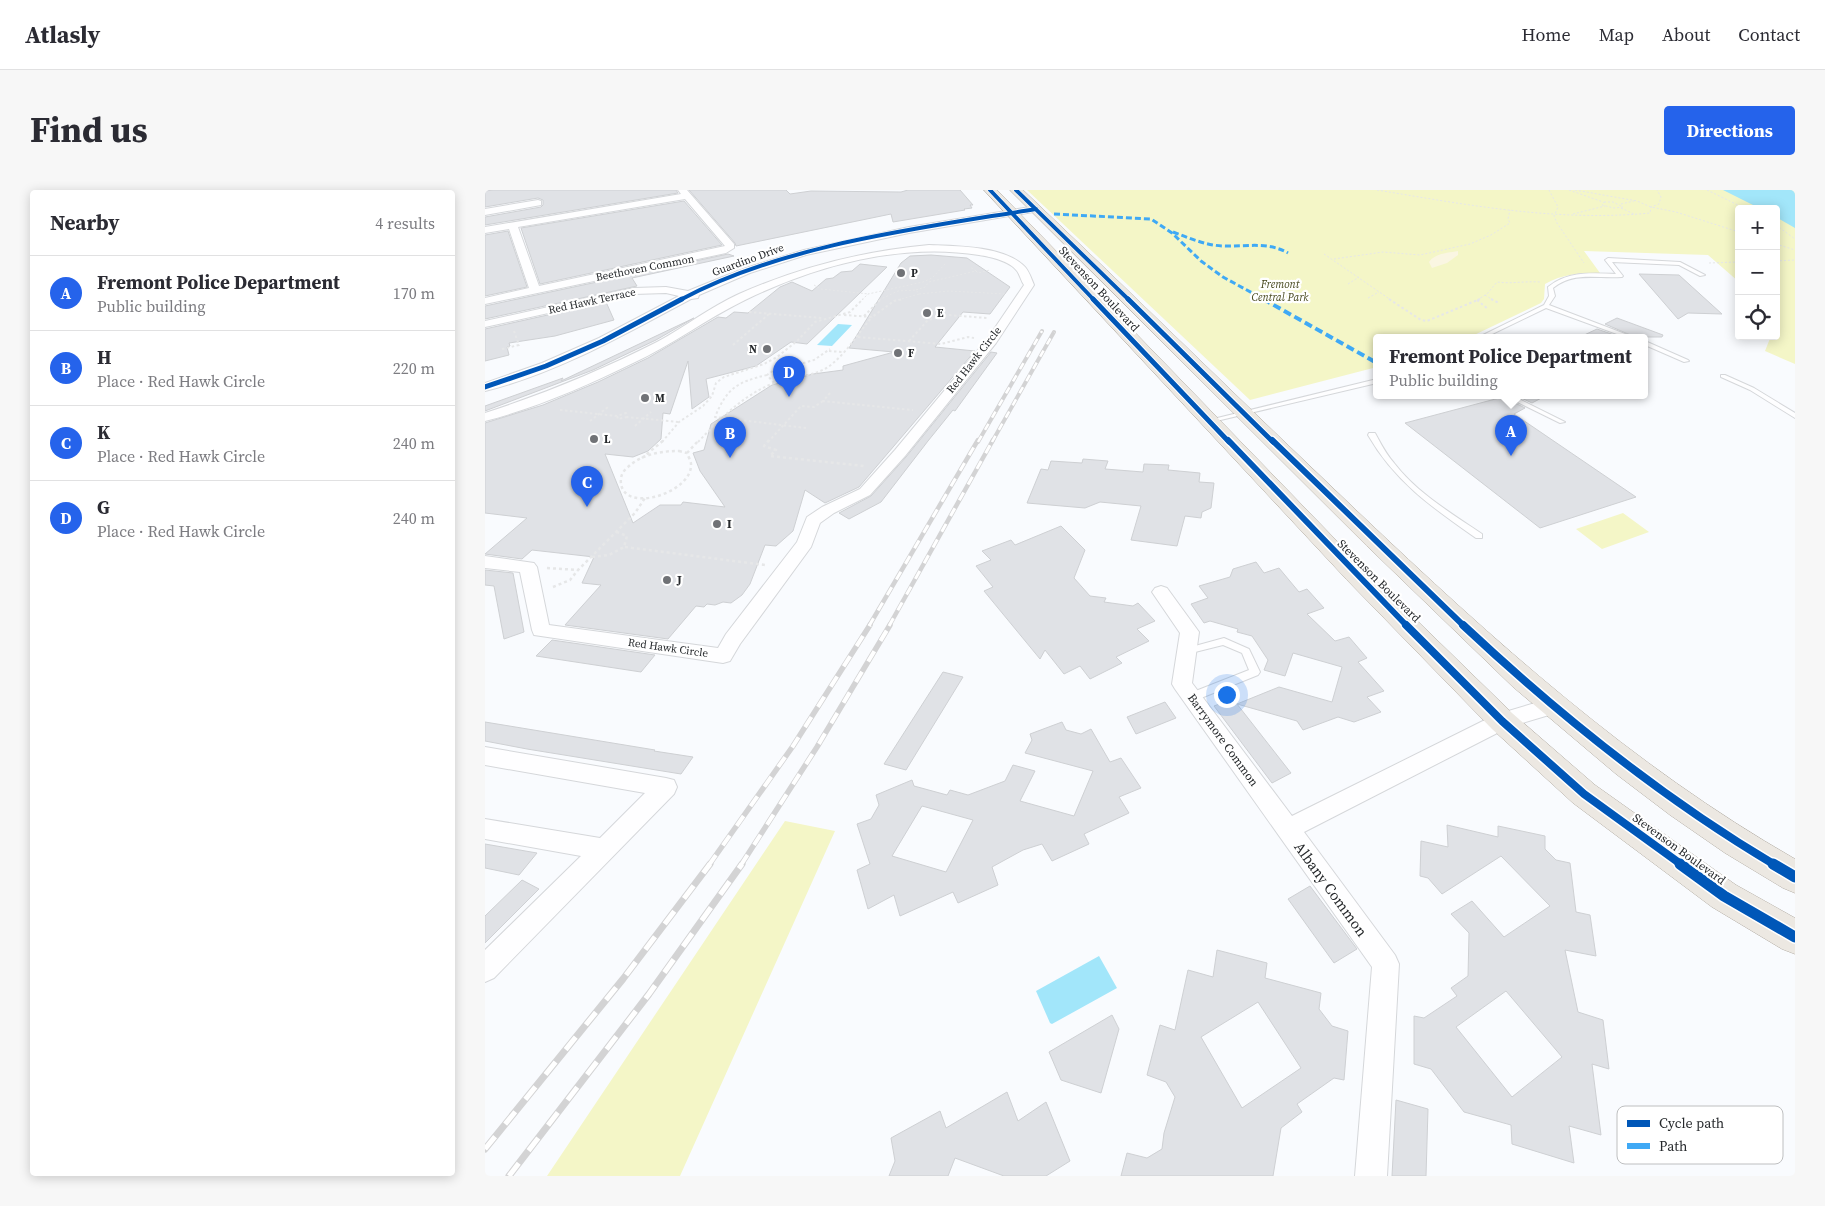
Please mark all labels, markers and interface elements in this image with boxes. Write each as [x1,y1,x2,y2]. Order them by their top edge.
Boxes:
text: Atlasly [25,18,100,51]
text: Home [1522,22,1571,47]
text: Map [1599,22,1634,47]
text: About [1662,22,1710,47]
text: Contact [1738,22,1800,47]
text: Find us [30,106,148,154]
button: Directions [1664,106,1795,155]
map controls [1735,205,1780,340]
button: + [1735,205,1780,250]
text: Nearby [50,208,120,237]
text: 4 results [375,212,435,234]
street label: Guardino Drive [710,240,786,280]
street label: Stevenson Boulevard [1055,243,1143,335]
button: − [1735,250,1780,295]
street label: Beethoven Common [594,251,696,285]
place label: P [911,266,918,281]
marker: P [895,267,907,279]
text: Fremont Police Department [97,269,340,295]
park label: Fremont Central Park [1251,277,1309,305]
text: A [61,282,71,304]
text: 170 m [393,282,435,304]
street label: Red Hawk Terrace [547,284,638,318]
text: Public building [97,295,206,317]
button: locate [1735,295,1780,340]
place label: E [937,306,944,321]
marker: E [921,307,933,319]
street label: Red Hawk Circle [943,323,1005,397]
popup [1373,334,1648,399]
place label: N [749,342,757,357]
marker: N [761,343,773,355]
text: Fremont Police Department [1389,343,1632,369]
text: H [97,344,112,370]
place label: F [908,346,915,361]
marker: F [892,347,904,359]
pin: D [773,356,805,397]
text: B [61,357,71,379]
text: 220 m [393,357,435,379]
text: Public building [1389,369,1498,391]
text: Place · Red Hawk Circle [97,370,265,392]
place label: M [655,391,665,406]
marker: M [639,392,651,404]
pin: A [1495,415,1527,456]
pin: B [714,417,746,458]
text: K [97,419,110,445]
text: C [61,432,71,454]
text: 240 m [393,432,435,454]
place label: L [604,432,611,447]
marker: L [588,433,600,445]
text: Place · Red Hawk Circle [97,445,265,467]
pin: C [571,466,603,507]
text: G [97,494,110,520]
text: D [60,507,72,529]
text: 240 m [393,507,435,529]
place label: I [727,516,732,532]
marker: I [711,518,723,530]
text: Place · Red Hawk Circle [97,520,265,542]
street label: Stevenson Boulevard [1334,536,1424,626]
place label: J [676,572,682,588]
marker: J [661,574,673,586]
street label: Red Hawk Circle [627,635,710,661]
your location [1214,682,1240,708]
street label: Barrymore Common [1184,690,1262,790]
street label: Stevenson Boulevard [1629,810,1729,888]
street label: Albany Common [1289,837,1373,941]
legend [1617,1106,1783,1164]
text: Cycle path [1659,1113,1724,1133]
text: Path [1659,1136,1687,1156]

